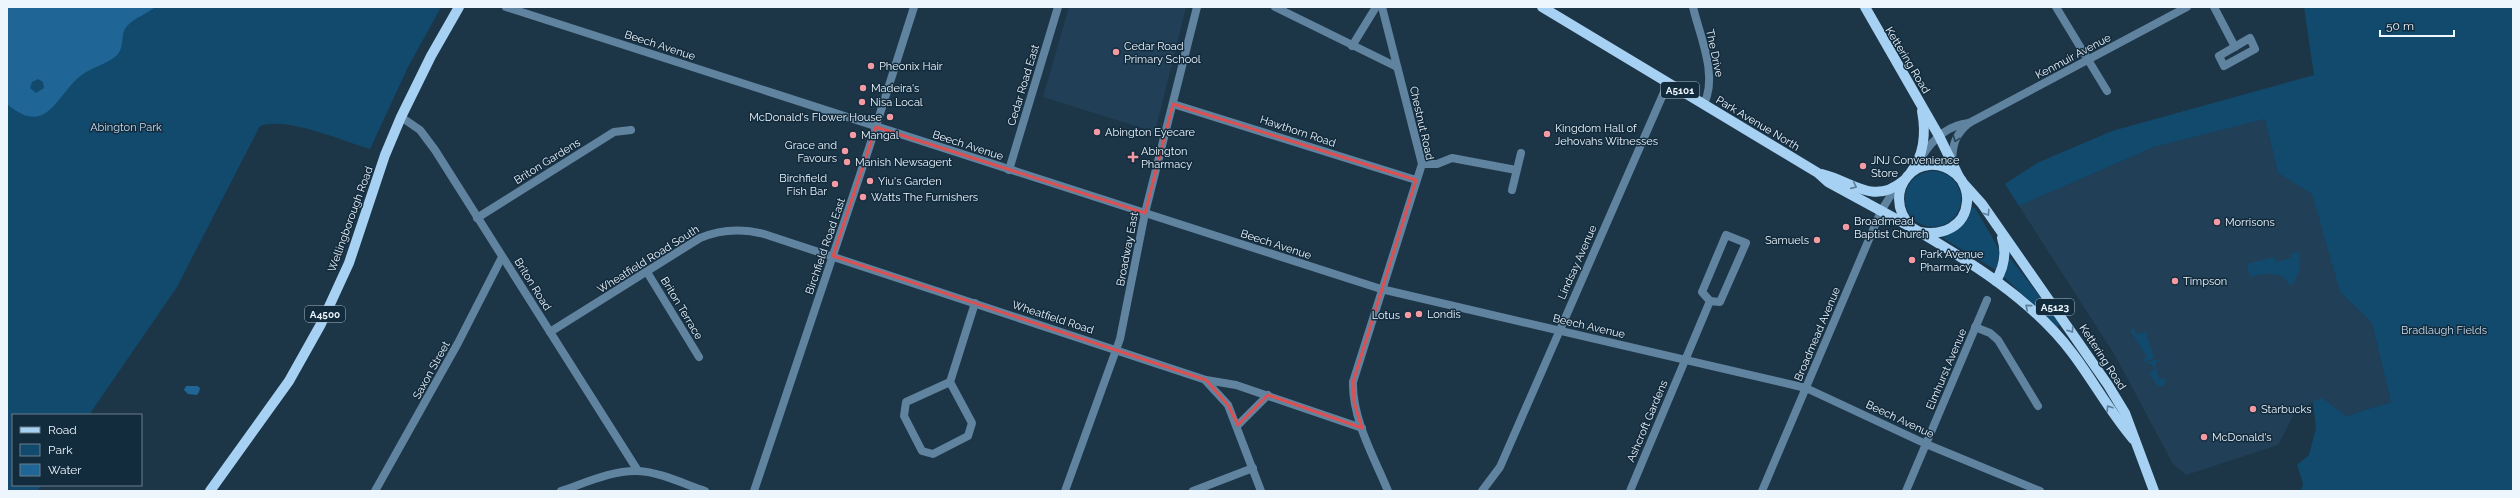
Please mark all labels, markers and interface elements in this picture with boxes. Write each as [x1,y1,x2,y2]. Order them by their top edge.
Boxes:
scale bar [2380,12,2454,38]
text: 50 m [2386,19,2414,33]
street label: Kettering Road [1883,25,1933,96]
street label: Beech Avenue [623,28,697,63]
street label: The Drive [1703,28,1726,79]
street label: Kenmuir Avenue [2033,31,2114,82]
place label: Cedar Road Primary School [1124,40,1201,66]
street label: Cedar Road East [1005,43,1042,127]
marker: Cedar Road Primary School [1111,47,1121,57]
place label: Pheonix Hair [879,60,943,73]
marker: Pheonix Hair [866,61,876,71]
place label: Madeira's [871,82,919,95]
road number: A5101 [1661,82,1699,98]
marker: Madeira's [858,83,868,93]
street label: Chestnut Road [1407,85,1436,161]
street label: Park Avenue North [1714,93,1802,154]
place label: Nisa Local [870,96,923,109]
marker: Nisa Local [857,97,867,107]
place label: McDonald's Flower House [749,111,883,124]
marker: McDonald's Flower House [885,112,895,122]
street label: Hawthorn Road [1258,113,1338,150]
park label: Abington Park [90,121,162,134]
place label: Kingdom Hall of Jehovahs Witnesses [1555,122,1658,148]
place label: Abington Eyecare [1105,126,1196,139]
marker: Abington Eyecare [1092,127,1102,137]
street label: Beech Avenue [931,128,1005,163]
place label: Mangal [861,129,899,142]
marker: Kingdom Hall of Jehovahs Witnesses [1542,129,1552,139]
marker: Mangal [848,130,858,140]
one-way arrow [1952,135,1960,142]
street label: Briton Gardens [512,136,583,187]
place label: Grace and Favours [785,139,837,165]
place label: Abington Pharmacy [1141,145,1192,171]
marker: Grace and Favours [840,146,850,156]
marker: Abington Pharmacy [1128,152,1138,162]
place label: JNJ Convenience Store [1871,154,1960,180]
place label: Manish Newsagent [855,156,952,169]
marker: Manish Newsagent [842,157,852,167]
marker: JNJ Convenience Store [1858,161,1868,171]
street label: Wellingborough Road [325,165,376,274]
place label: Birchfield Fish Bar [779,172,827,198]
place label: Yiu's Garden [878,175,942,188]
marker: Yiu's Garden [865,176,875,186]
marker: Birchfield Fish Bar [830,179,840,189]
one-way arrow [1850,181,1858,189]
place label: Watts The Furnishers [871,191,978,204]
marker: Watts The Furnishers [858,192,868,202]
street label: Birchfield Road East [803,196,848,296]
one-way arrow [1982,208,1989,215]
street label: Broadway East [1114,211,1141,287]
place label: Broadmead Baptist Church [1854,215,1929,241]
place label: Morrisons [2225,216,2275,229]
marker: Morrisons [2212,217,2222,227]
marker: Broadmead Baptist Church [1841,222,1851,232]
street label: Wheatfield Road South [595,223,702,296]
street label: Lindsay Avenue [1555,223,1600,301]
street label: Beech Avenue [1239,227,1313,262]
place label: Samuels [1765,234,1809,247]
marker: Samuels [1812,235,1822,245]
place label: Park Avenue Pharmacy [1920,248,1984,274]
marker: Park Avenue Pharmacy [1907,255,1917,265]
street label: Briton Road [511,256,554,313]
street label: Briton Terrace [658,275,706,342]
place label: Timpson [2183,275,2227,288]
marker: Timpson [2170,276,2180,286]
street label: Broadmead Avenue [1792,285,1843,383]
street label: Wheatfield Road [1010,298,1095,337]
road number: A5123 [2036,299,2074,315]
one-way arrow [2025,305,2033,312]
road number: A4500 [305,306,345,322]
place label: Londis [1427,308,1461,321]
place label: Lotus [1372,309,1400,322]
marker: Londis [1414,309,1424,319]
marker: Lotus [1403,310,1413,320]
street label: Beech Avenue [1551,312,1627,341]
street label: Kettering Road [2077,322,2129,393]
park label: Bradlaugh Fields [2401,324,2487,337]
one-way arrow [2066,325,2073,332]
street label: Elmhurst Avenue [1924,326,1970,412]
street label: Saxon Street [410,339,453,401]
street label: Ashcroft Gardens [1624,378,1671,464]
street label: Beech Avenue [1864,398,1936,441]
place label: Starbucks [2261,403,2312,416]
marker: Starbucks [2248,404,2258,414]
one-way arrow [2106,405,2114,412]
legend [12,414,142,486]
text: Road [48,423,77,437]
place label: McDonald's [2212,431,2272,444]
marker: McDonald's [2199,432,2209,442]
text: Park [48,443,73,457]
text: Water [48,463,82,477]

